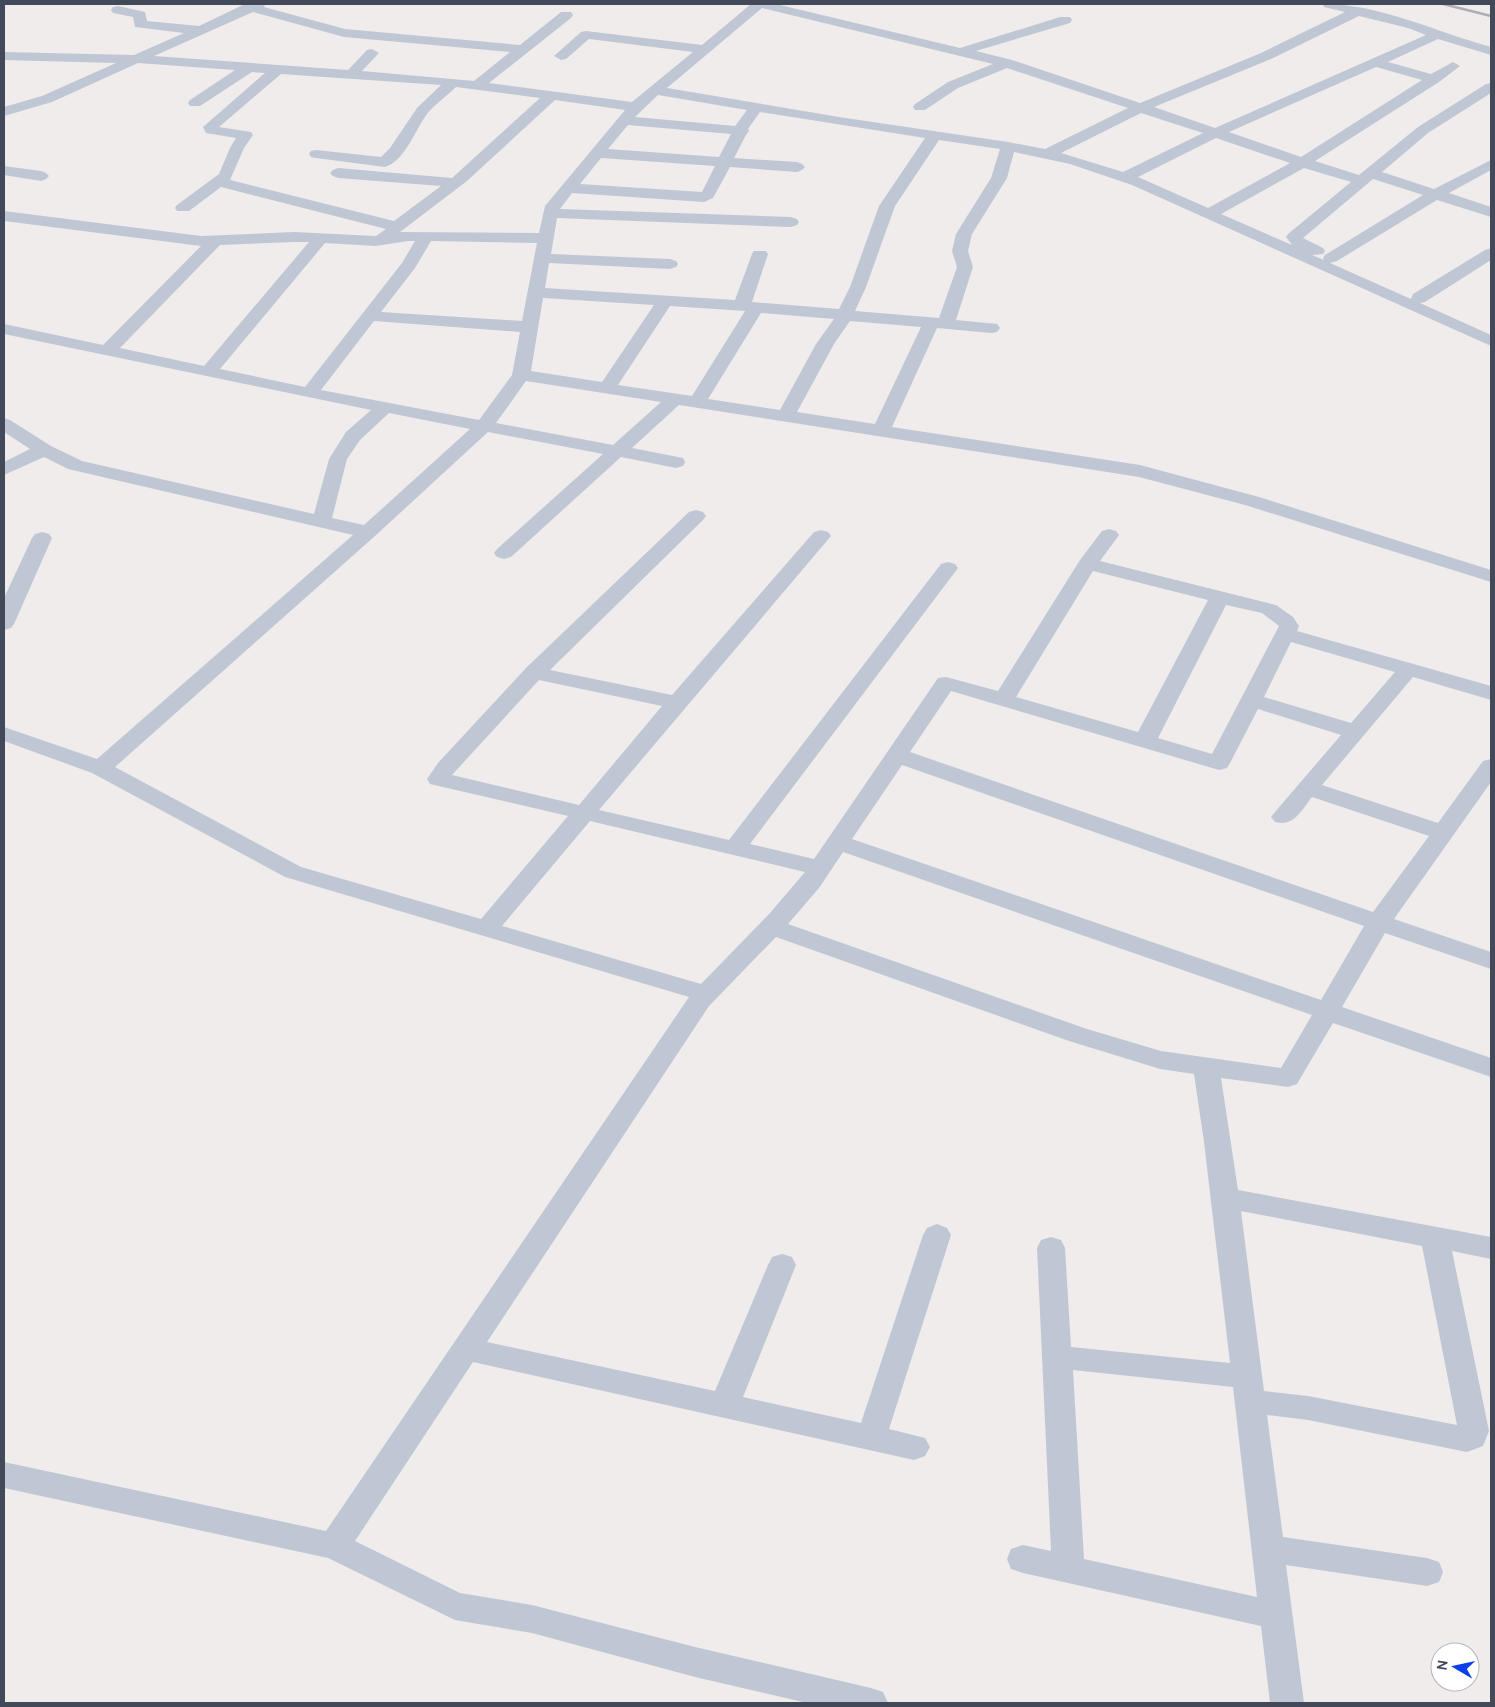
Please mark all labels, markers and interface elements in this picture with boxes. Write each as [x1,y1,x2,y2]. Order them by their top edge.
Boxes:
north arrow [1430,1642,1480,1692]
text: N [1432,1659,1452,1671]

